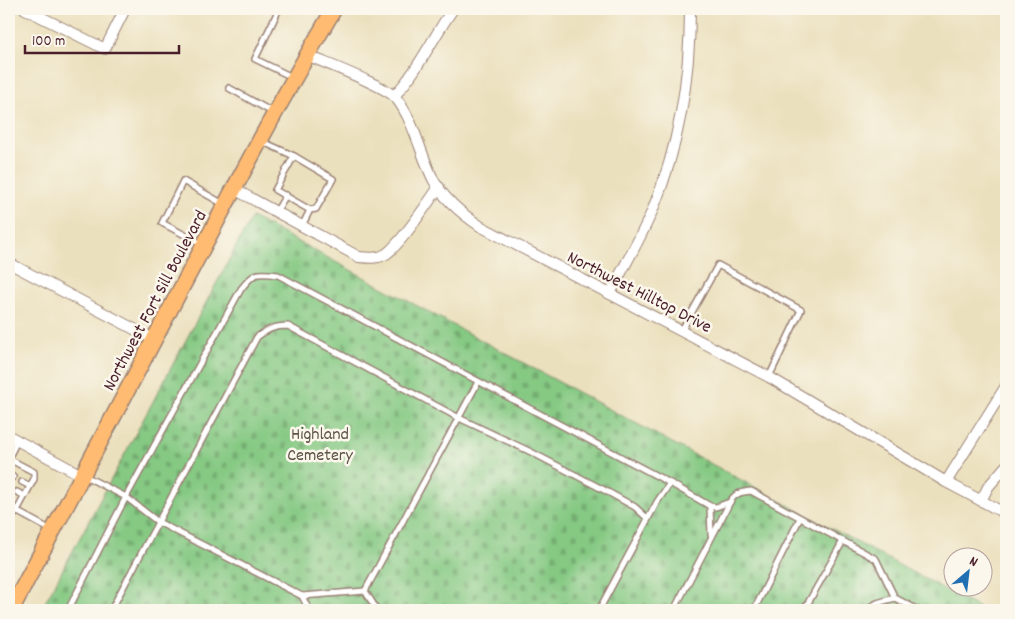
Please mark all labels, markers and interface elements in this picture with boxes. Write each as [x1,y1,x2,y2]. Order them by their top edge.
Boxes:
scale bar [25,22,179,54]
text: 100 m [32,31,65,53]
street label: Northwest Fort Sill Boulevard [98,206,214,396]
street label: Northwest Hilltop Drive [562,246,716,341]
park label: Highland Cemetery [287,423,354,469]
north arrow [942,546,992,596]
text: N [965,552,981,573]

